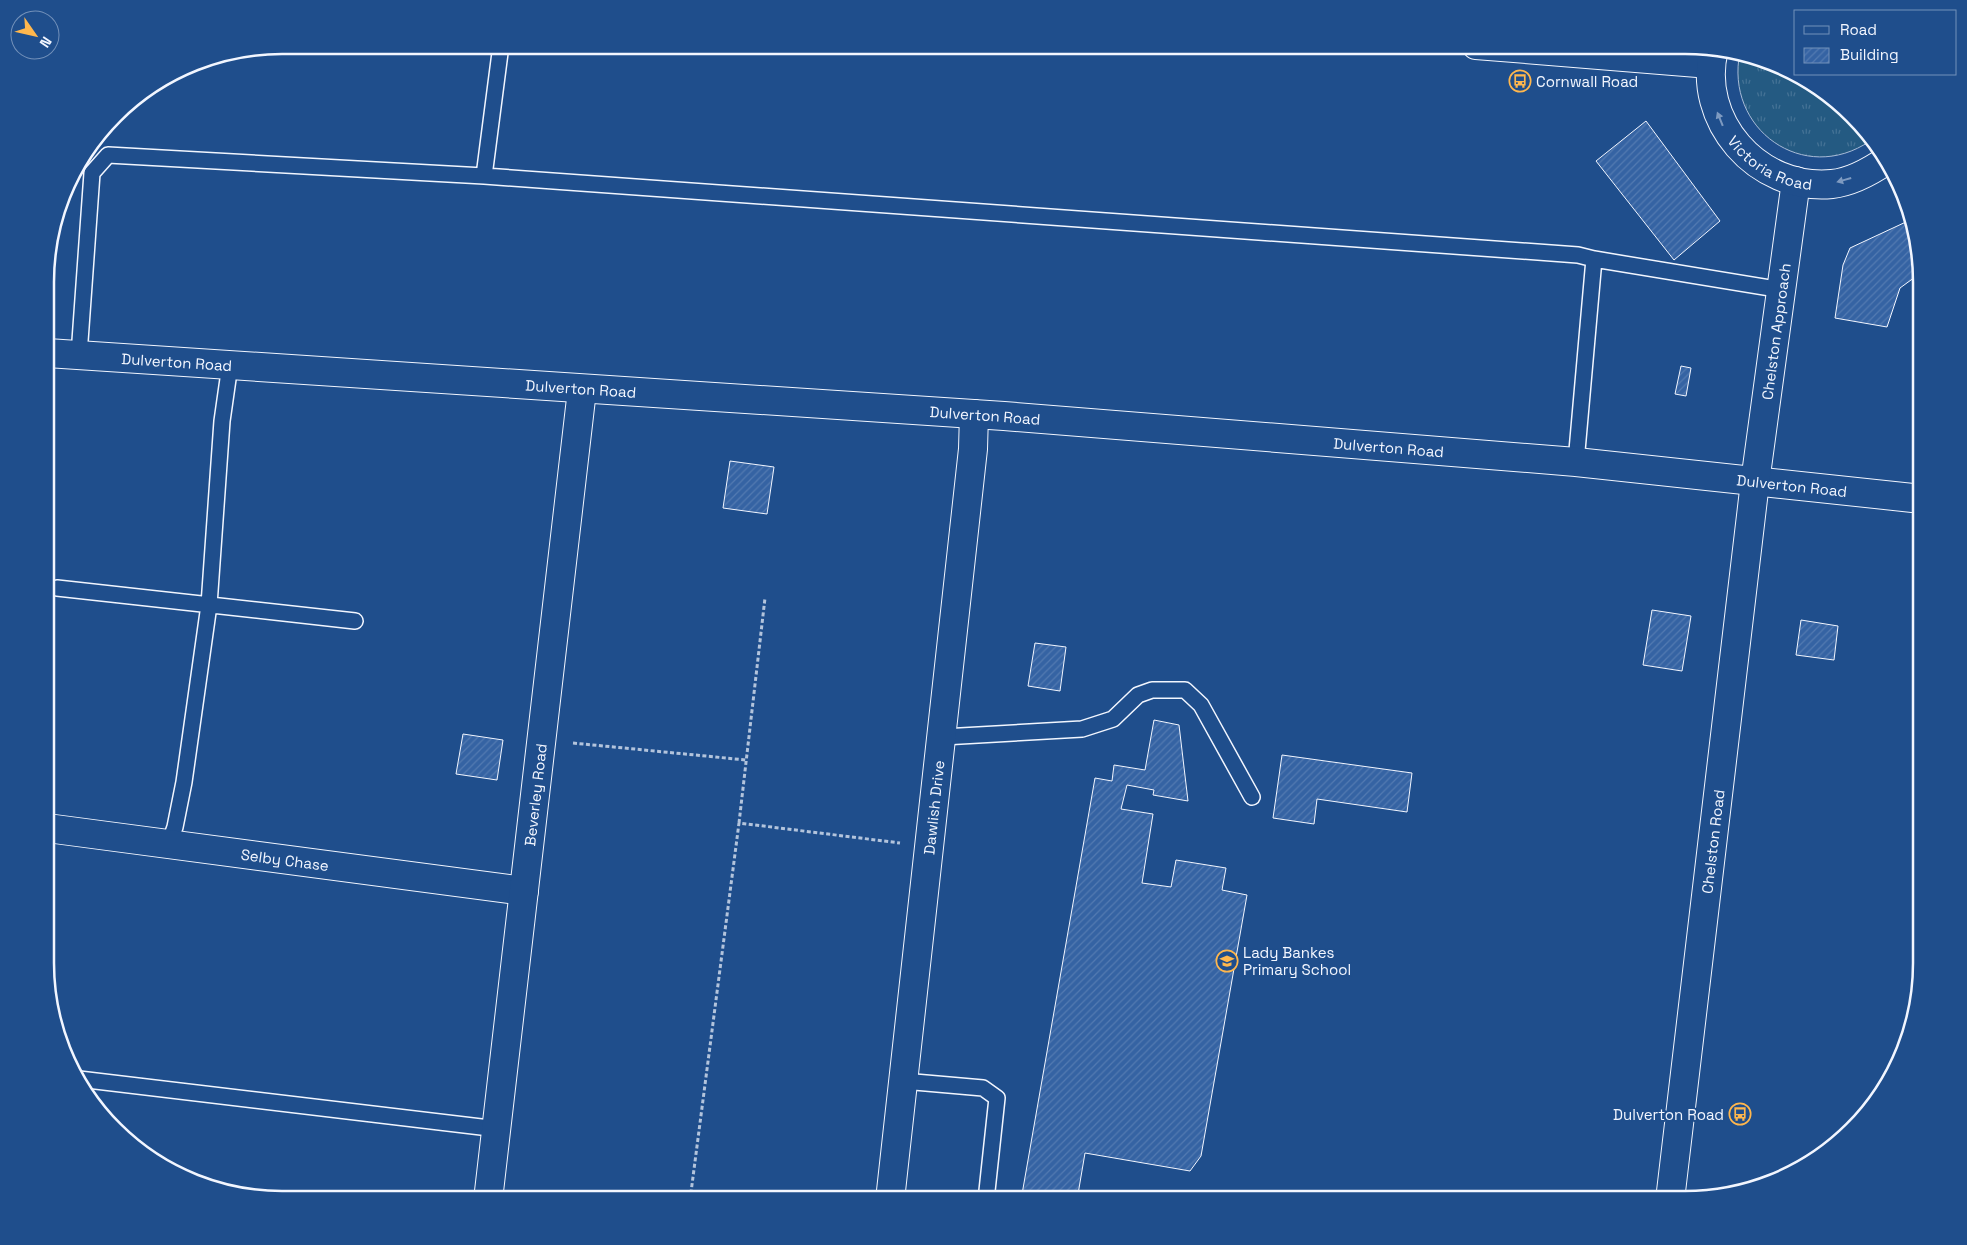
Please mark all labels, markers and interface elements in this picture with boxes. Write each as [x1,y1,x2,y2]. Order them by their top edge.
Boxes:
north arrow [10,10,60,60]
legend [1794,10,1957,75]
text: Road [1840,20,1877,39]
text: N [36,33,56,51]
text: Building [1840,45,1899,64]
bus stop icon: Cornwall Road [1508,69,1532,93]
place label: Cornwall Road [1536,72,1638,91]
one-way arrow [1716,112,1724,126]
street label: Victoria Road [1724,132,1813,194]
one-way arrow [1836,177,1851,185]
street label: Chelston Approach [1757,262,1794,401]
street label: Dulverton Road [121,348,233,375]
street label: Dulverton Road [525,375,637,401]
street label: Dulverton Road [929,402,1041,428]
street label: Dulverton Road [1333,433,1445,461]
street label: Dulverton Road [1736,470,1848,500]
street label: Beverley Road [520,742,550,847]
street label: Dawlish Drive [919,759,948,856]
street label: Chelston Road [1697,788,1728,895]
street label: Selby Chase [240,844,330,875]
place label: Lady Bankes Primary School [1243,943,1351,979]
school or university icon: Lady Bankes Primary School [1215,949,1239,973]
bus stop icon: Dulverton Road [1728,1102,1752,1126]
place label: Dulverton Road [1613,1105,1724,1124]

